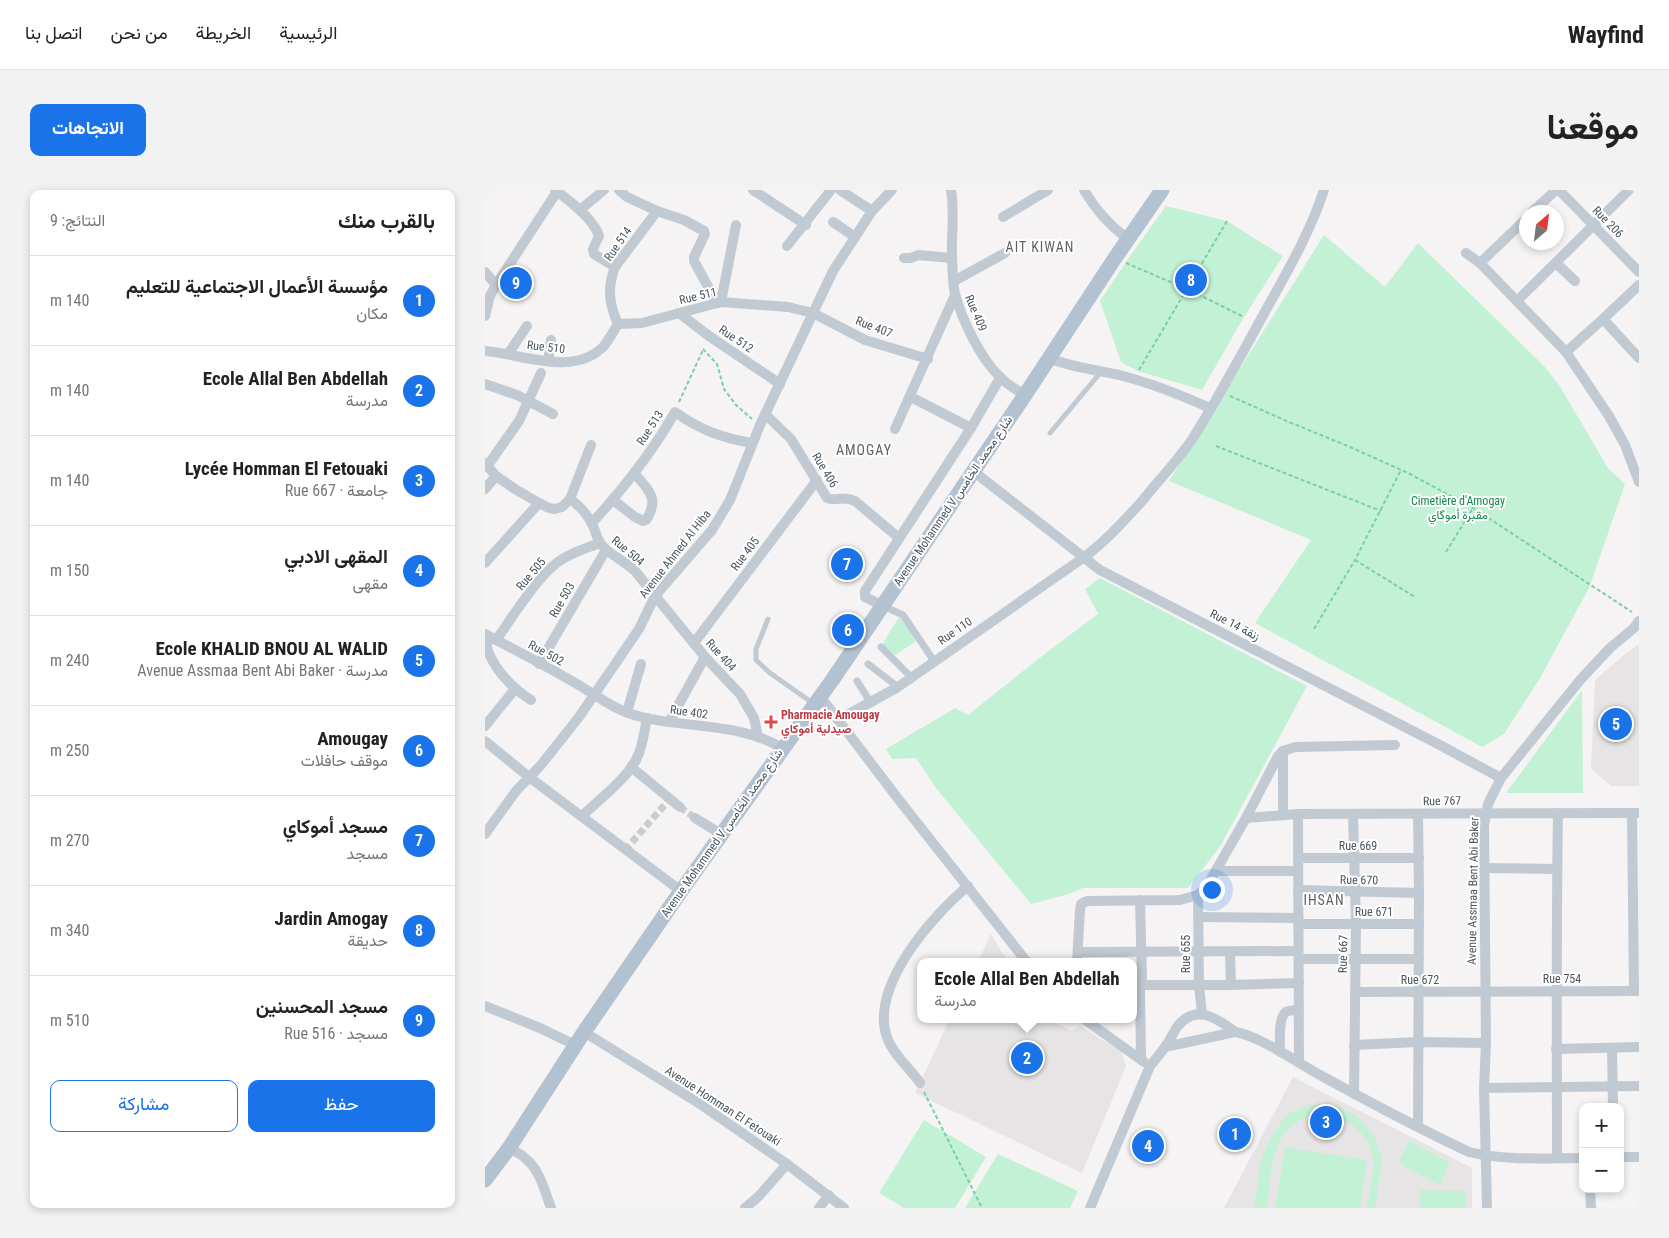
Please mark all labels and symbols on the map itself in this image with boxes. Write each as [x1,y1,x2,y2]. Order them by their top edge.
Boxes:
street label: Rue 206 [1590,203,1626,241]
north arrow [1519,205,1564,250]
street label: Rue 514 [601,224,635,264]
district label: AIT KIWAN [1006,239,1074,255]
pin: 8 [1175,261,1207,299]
pin: 9 [500,264,532,302]
street label: Rue 511 [678,285,718,307]
street label: Rue 409 [962,293,990,333]
street label: Rue 407 [854,314,894,340]
street label: Rue 512 [716,322,756,356]
street label: Rue 510 [526,338,566,356]
street label: Rue 513 [634,408,666,448]
street label: Avenue Mohammed V شارع محمد الخامس [891,413,1017,590]
district label: AMOGAY [836,442,892,458]
street label: Rue 406 [809,450,841,490]
park label: Cimetière d'Amogay مقبرة أموگاي [1411,494,1505,525]
street label: Avenue Ahmed Al Hiba [636,507,714,601]
street label: Rue 504 [609,533,647,569]
street label: Rue 405 [728,534,762,574]
pin: 7 [831,545,863,583]
street label: Rue 505 [513,555,549,593]
street label: Rue 503 [546,580,578,620]
street label: Rue 14 زنقة [1207,606,1262,644]
pin: 6 [832,611,864,649]
street label: Rue 110 [935,614,975,648]
street label: Rue 404 [703,636,739,674]
street label: Rue 502 [526,638,566,668]
street label: Rue 402 [669,702,709,722]
pin: 5 [1600,705,1632,743]
place label: Pharmacie Amougay صيدلية أموكاي [781,708,880,739]
marker: Pharmacie Amougay صيدلية أموكاي [765,716,777,728]
street label: Avenue Mohammed V شارع محمد الخامس [658,746,787,921]
street label: Rue 767 [1423,794,1461,808]
street label: Avenue Assmaa Bent Abi Baker [1465,817,1481,965]
street label: Rue 669 [1339,839,1377,853]
street label: Rue 670 [1340,873,1378,887]
your location [1199,877,1225,903]
district label: IHSAN [1303,892,1345,908]
street label: Rue 671 [1355,905,1393,919]
street label: Rue 655 [1179,935,1193,973]
street label: Rue 667 [1336,935,1350,973]
street label: Rue 754 [1543,972,1581,986]
street label: Rue 672 [1401,973,1439,987]
pin: 2 [1011,1039,1043,1077]
street label: Avenue Homman El Fetouaki [663,1063,783,1149]
pin: 3 [1310,1103,1342,1141]
pin: 1 [1219,1115,1251,1153]
pin: 4 [1132,1127,1164,1165]

